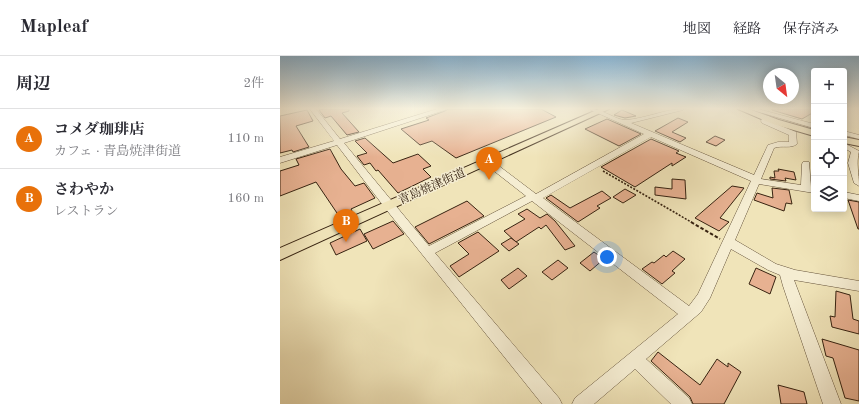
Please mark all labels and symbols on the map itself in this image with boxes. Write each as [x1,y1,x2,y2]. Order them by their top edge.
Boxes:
north arrow [763,68,799,104]
pin: A [476,147,502,180]
street label: 青島焼津街道 [396,165,467,207]
pin: B [333,209,359,242]
your location [597,247,617,267]

